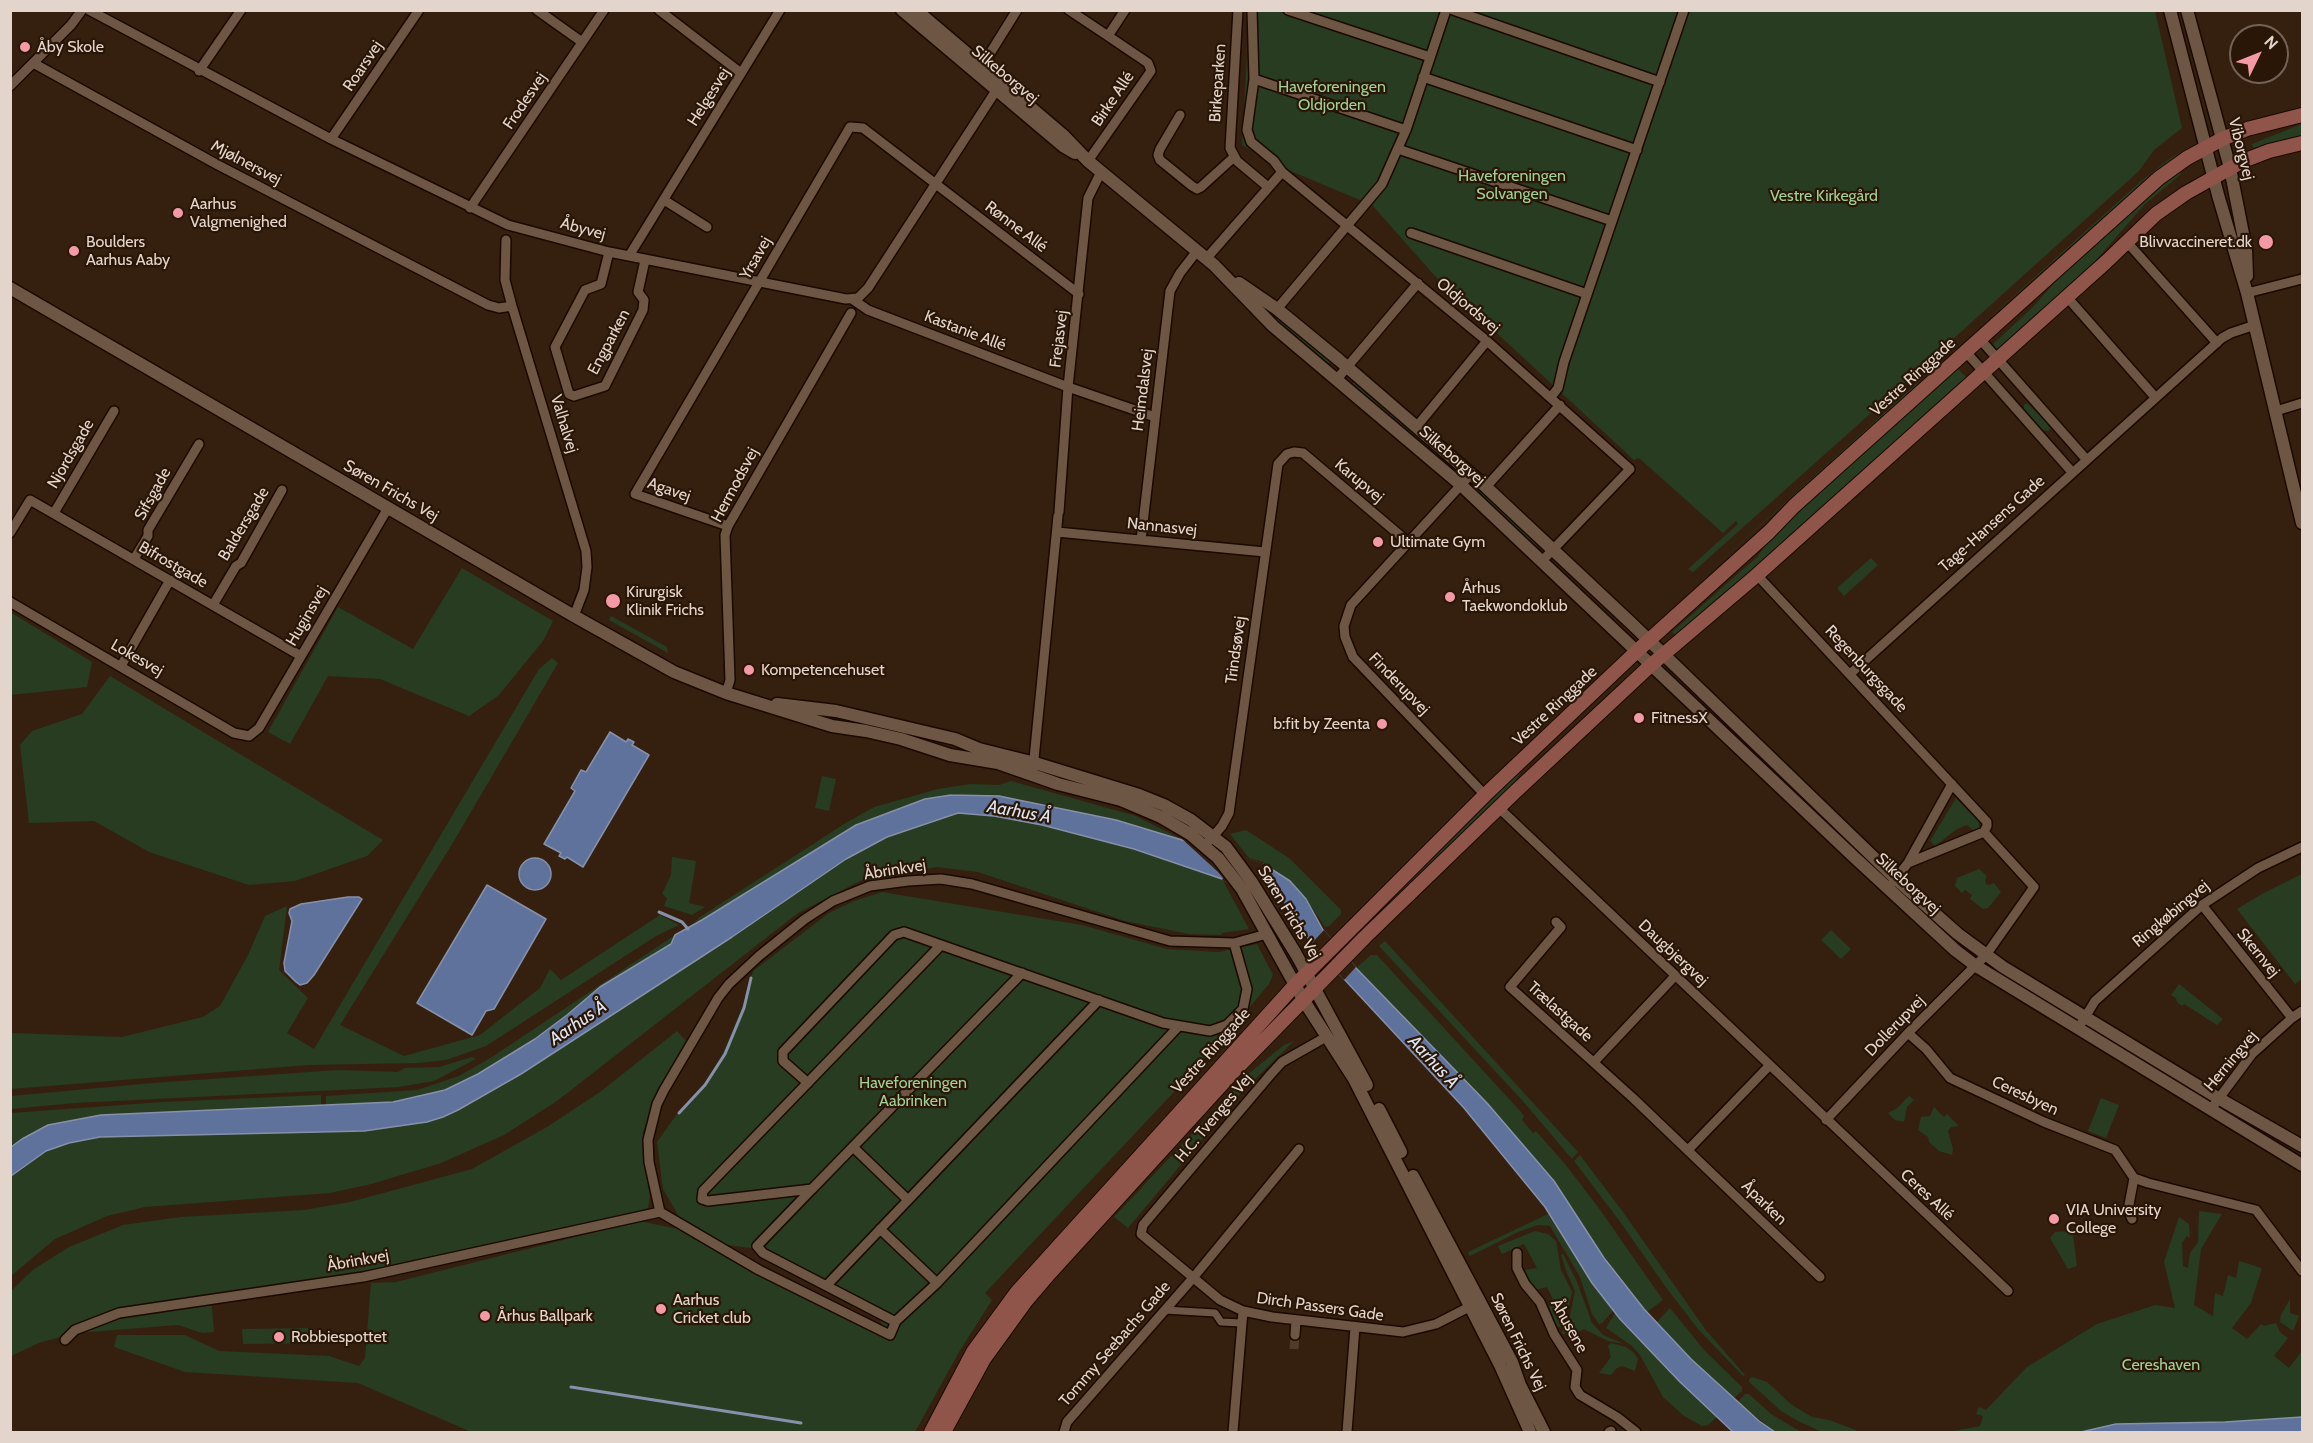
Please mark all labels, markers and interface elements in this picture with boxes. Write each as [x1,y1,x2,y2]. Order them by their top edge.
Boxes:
north arrow [2229,24,2289,84]
text: N [2260,32,2282,53]
place label: Åby Skole [37,37,104,57]
street label: Roarsvej [339,37,387,95]
marker: Åby Skole [18,40,32,54]
street label: Silkeborgvej [968,42,1042,108]
street label: Birkeparken [1206,43,1230,123]
street label: Helgesvej [684,64,734,130]
street label: Birke Allé [1088,68,1138,130]
street label: Frodesvej [499,69,551,133]
park label: Haveforeningen Oldjorden [1278,77,1386,115]
street label: Viborgvej [2224,116,2258,182]
street label: Mjølnersvej [208,136,284,190]
park label: Haveforeningen Solvangen [1458,166,1566,204]
park label: Vestre Kirkegård [1770,186,1878,206]
place label: Aarhus Valgmenighed [190,194,287,232]
street label: Rønne Allé [981,197,1051,257]
marker: Aarhus Valgmenighed [171,206,185,220]
street label: Åbyvej [558,214,608,244]
place label: Boulders Aarhus Aaby [86,232,170,270]
place label: Blivvaccineret.dk [2139,232,2252,252]
street label: Yrsavej [736,233,776,283]
marker: Blivvaccineret.dk [2257,233,2275,251]
marker: Boulders Aarhus Aaby [67,244,81,258]
street label: Oldjordsvej [1432,274,1504,338]
street label: Engparken [584,306,634,378]
street label: Kastanie Allé [921,307,1009,355]
street label: Frejasvej [1046,309,1072,369]
street label: Vestre Ringgade [1866,334,1960,420]
street label: Heimdalsvej [1128,348,1158,432]
street label: Valhalvej [546,393,582,455]
street label: Njordsgade [44,416,98,492]
street label: Silkeborgvej [1415,422,1489,490]
street label: Hermodsvej [707,444,763,526]
street label: Karupvej [1331,455,1387,507]
street label: Søren Frichs Vej [340,456,442,526]
street label: Sifsgade [131,464,175,524]
street label: Tage-Hansens Gade [1935,472,2049,576]
street label: Agavej [645,474,693,506]
street label: Baldersgade [215,484,273,564]
street label: Nannasvej [1126,514,1198,540]
place label: Ultimate Gym [1390,532,1485,552]
marker: Ultimate Gym [1371,535,1385,549]
street label: Bifrostgade [135,538,211,592]
place label: Århus Taekwondoklub [1462,578,1568,616]
place label: Kirurgisk Klinik Frichs [626,582,704,620]
street label: Huginsvej [282,583,332,649]
marker: Århus Taekwondoklub [1443,590,1457,604]
marker: Kirurgisk Klinik Frichs [604,592,622,610]
street label: Trindsøvej [1222,615,1250,685]
street label: Regenburgsgade [1821,621,1911,717]
street label: Lokesvej [107,635,167,681]
street label: Finderupvej [1365,649,1433,719]
place label: Kompetencehuset [761,660,885,680]
street label: Vestre Ringgade [1509,662,1601,750]
marker: Kompetencehuset [742,663,756,677]
place label: FitnessX [1651,708,1708,728]
marker: FitnessX [1632,711,1646,725]
place label: b:fit by Zeenta [1273,714,1370,734]
marker: b:fit by Zeenta [1375,717,1389,731]
water label: Aarhus Å [985,796,1053,828]
street label: Silkeborgvej [1872,849,1944,919]
street label: Åbrinkvej [863,856,927,884]
street label: Søren Frichs Vej [1253,862,1325,964]
street label: Ringkøbingvej [2129,876,2213,952]
street label: Daugbjergvej [1634,916,1712,990]
street label: Skernvej [2232,925,2284,981]
street label: Trælastgade [1524,978,1596,1046]
street label: Dollerupvej [1861,991,1929,1061]
water label: Aarhus Å [545,996,611,1050]
street label: Vestre Ringgade [1168,1004,1254,1098]
street label: Herningvej [2200,1027,2262,1095]
water label: Aarhus Å [1403,1031,1463,1093]
street label: H.C. Tvenges Vej [1171,1070,1257,1166]
street label: Ceresbyen [1989,1072,2061,1120]
park label: Haveforeningen Aabrinken [859,1073,967,1111]
street label: Ceres Allé [1896,1165,1958,1225]
street label: Åparken [1737,1177,1791,1229]
place label: VIA University College [2066,1200,2161,1238]
marker: VIA University College [2047,1212,2061,1226]
street label: Åbrinkvej [326,1246,390,1276]
street label: Tommy Seebachs Gade [1055,1278,1175,1410]
street label: Dirch Passers Gade [1255,1289,1385,1325]
place label: Aarhus Cricket club [673,1290,751,1328]
street label: Søren Frichs Vej [1486,1290,1550,1394]
street label: Åhusene [1546,1296,1592,1356]
marker: Aarhus Cricket club [654,1302,668,1316]
place label: Århus Ballpark [497,1306,593,1326]
marker: Århus Ballpark [478,1309,492,1323]
place label: Robbiespottet [291,1327,387,1347]
marker: Robbiespottet [272,1330,286,1344]
park label: Cereshaven [2122,1355,2200,1375]

